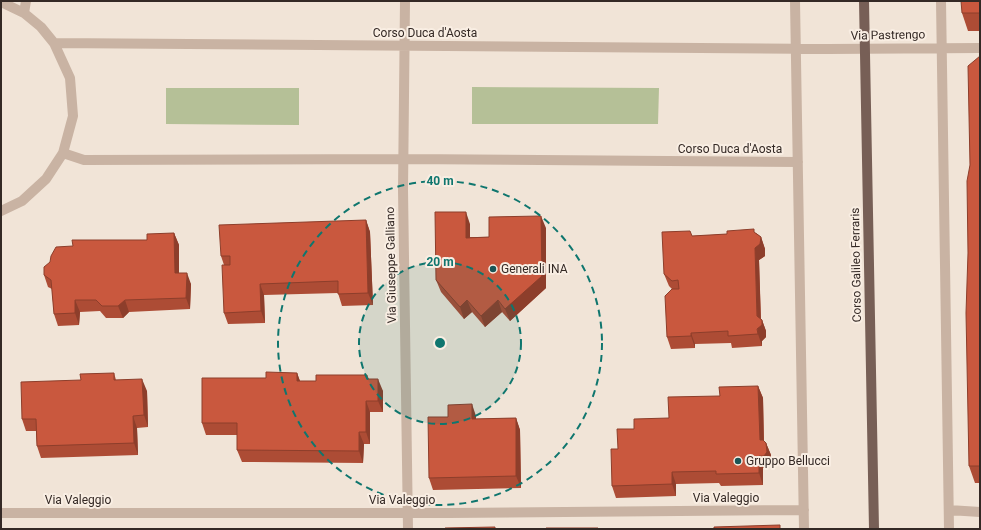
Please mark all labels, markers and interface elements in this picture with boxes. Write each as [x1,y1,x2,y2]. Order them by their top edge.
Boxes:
street label: Corso Duca d'Aosta [373,26,477,40]
street label: Via Pastrengo [851,27,926,43]
street label: Corso Duca d'Aosta [678,142,782,156]
text: 40 m [426,174,454,188]
street label: Via Giuseppe Galliano [383,206,399,323]
street label: Corso Galileo Ferraris [848,207,864,323]
text: 20 m [426,255,454,269]
place label: Generali INA [501,262,568,276]
marker: Generali INA [488,264,498,274]
centre of rings [433,336,447,350]
place label: Gruppo Bellucci [746,454,830,468]
marker: Gruppo Bellucci [733,456,743,466]
street label: Via Valeggio [693,491,759,505]
street label: Via Valeggio [45,493,111,507]
street label: Via Valeggio [369,493,435,507]

